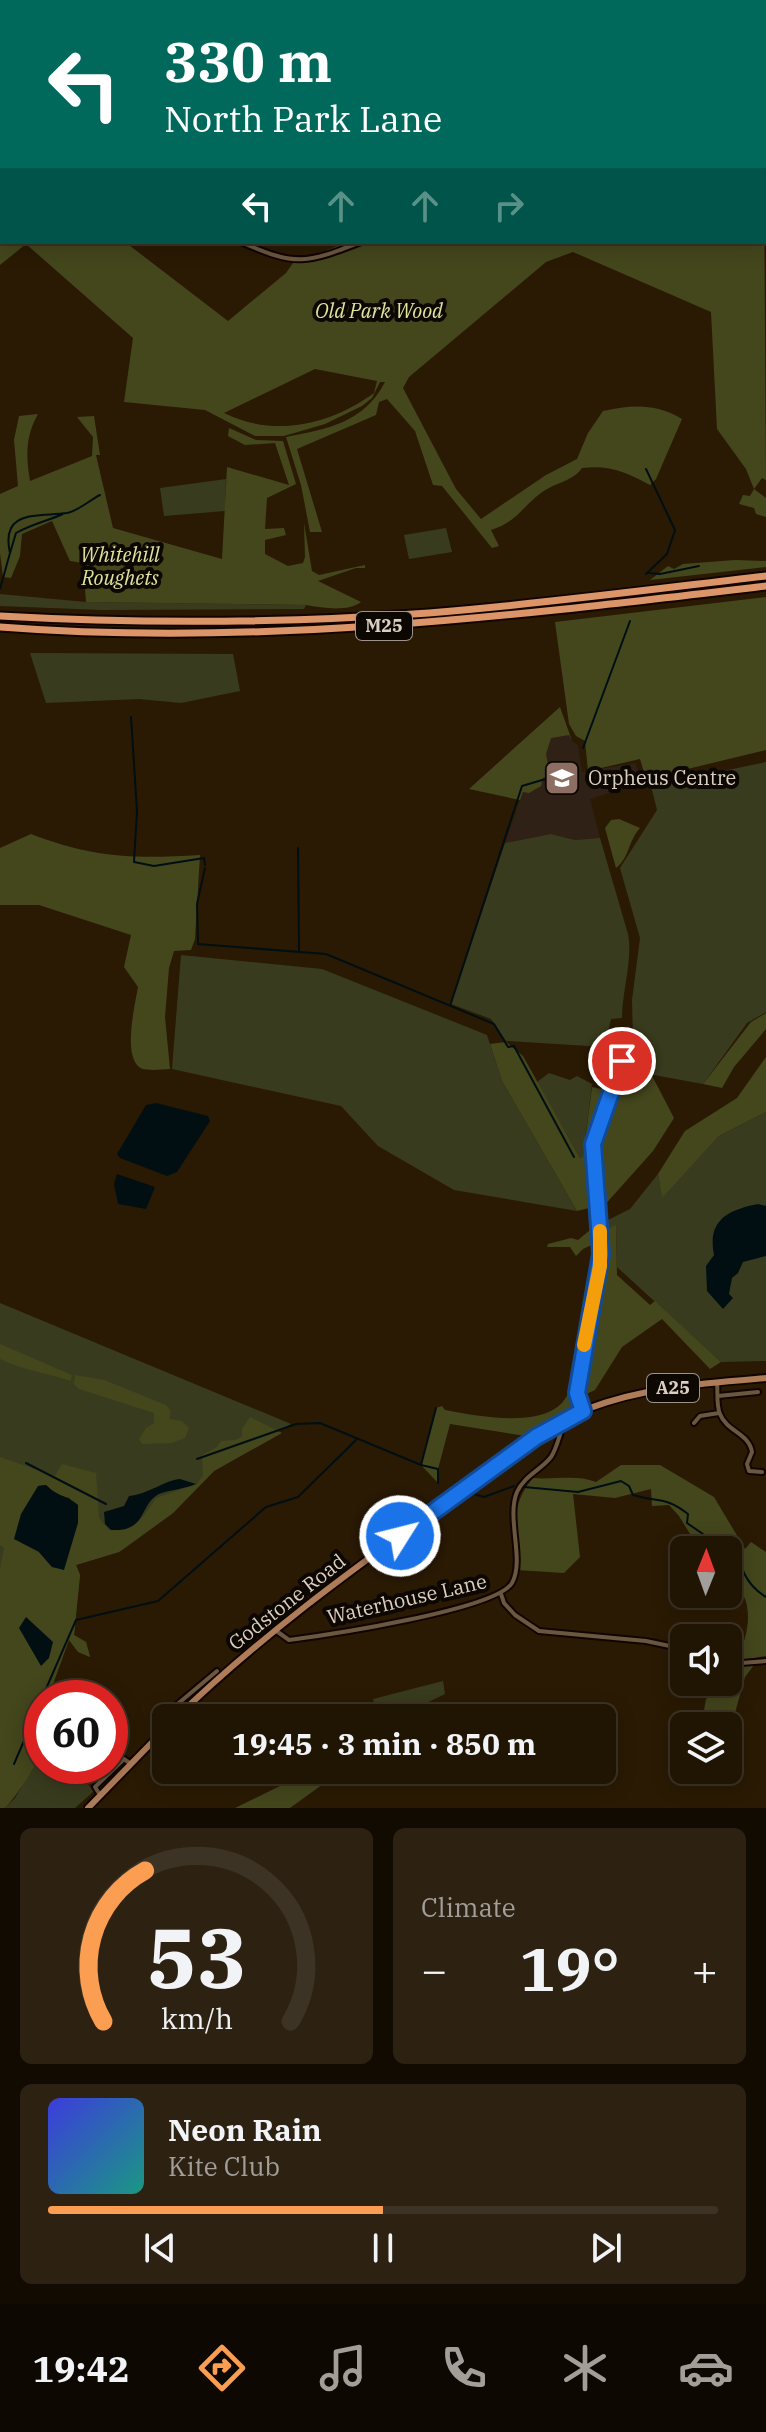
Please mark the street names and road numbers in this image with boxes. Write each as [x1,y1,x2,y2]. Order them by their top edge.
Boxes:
road number: M25 [356,612,412,640]
road number: A25 [647,1374,699,1402]
street label: Godstone Road [222,1547,351,1656]
street label: Waterhouse Lane [324,1567,489,1630]

